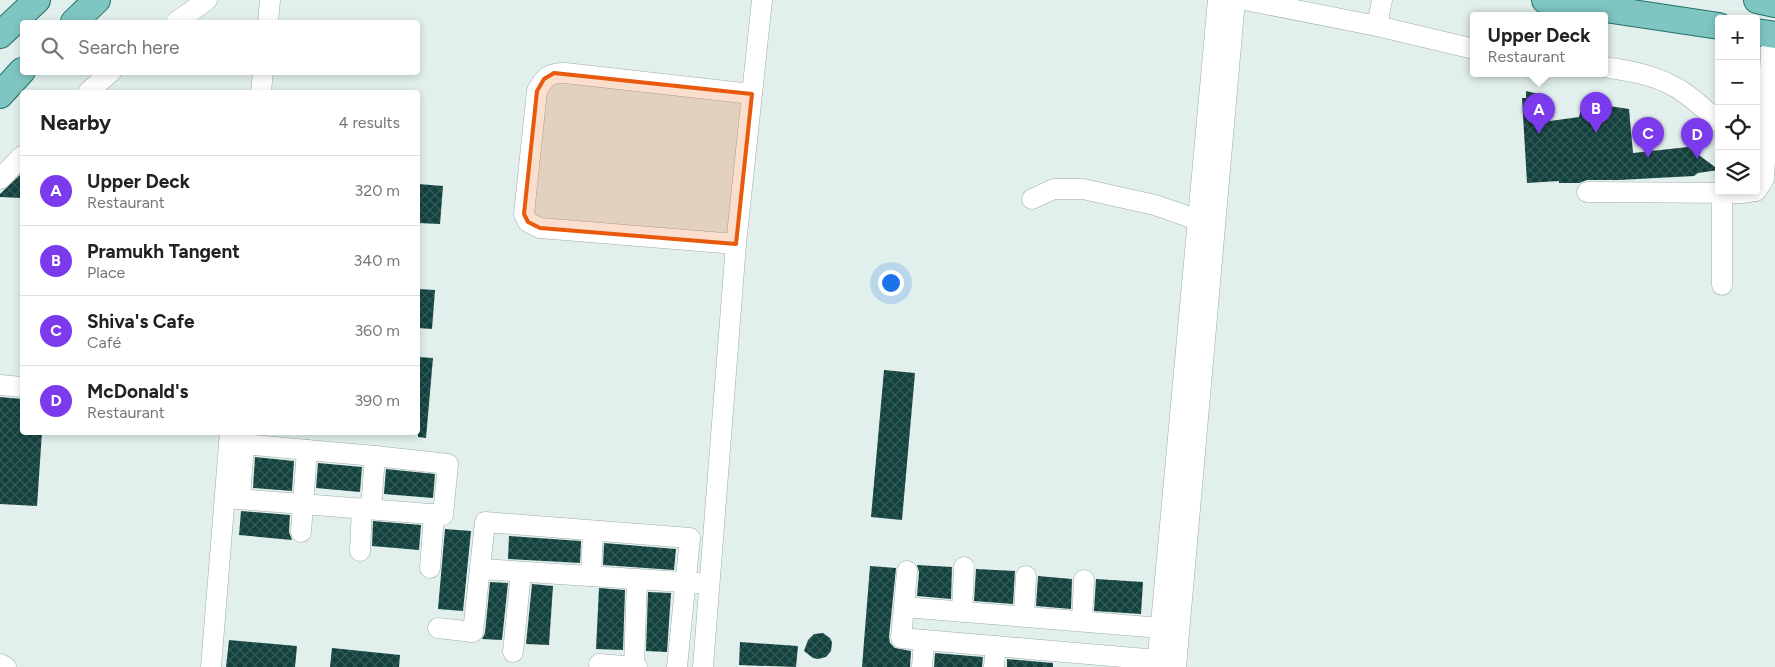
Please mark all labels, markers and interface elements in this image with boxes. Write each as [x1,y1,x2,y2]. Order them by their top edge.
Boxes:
popup [1470,12,1608,77]
map controls [1715,15,1760,195]
button: + [1715,15,1760,60]
search box [20,20,420,75]
text: Upper Deck [1488,24,1590,47]
icon: search [38,34,66,62]
text: Search here [78,36,180,59]
text: Restaurant [1488,47,1565,66]
button: − [1715,60,1760,105]
pin: B [1580,92,1612,133]
pin: A [1523,93,1555,134]
button: locate [1715,105,1760,150]
text: Nearby [40,110,111,135]
text: 4 results [339,113,400,132]
pin: C [1632,117,1664,158]
pin: D [1681,118,1713,159]
button: layers [1715,150,1760,195]
text: Upper Deck [87,170,190,193]
text: A [50,181,62,200]
text: 320 m [355,181,400,200]
text: Restaurant [87,193,165,212]
text: Pramukh Tangent [87,240,240,263]
text: B [51,251,61,270]
text: 340 m [354,251,400,270]
text: Place [87,263,125,282]
your location [878,270,904,296]
text: Shiva's Cafe [87,310,194,333]
text: C [50,321,62,340]
text: 360 m [354,321,400,340]
text: Café [87,333,121,352]
text: McDonald's [87,380,188,403]
text: D [50,391,62,410]
text: 390 m [354,391,400,410]
text: Restaurant [87,403,165,422]

